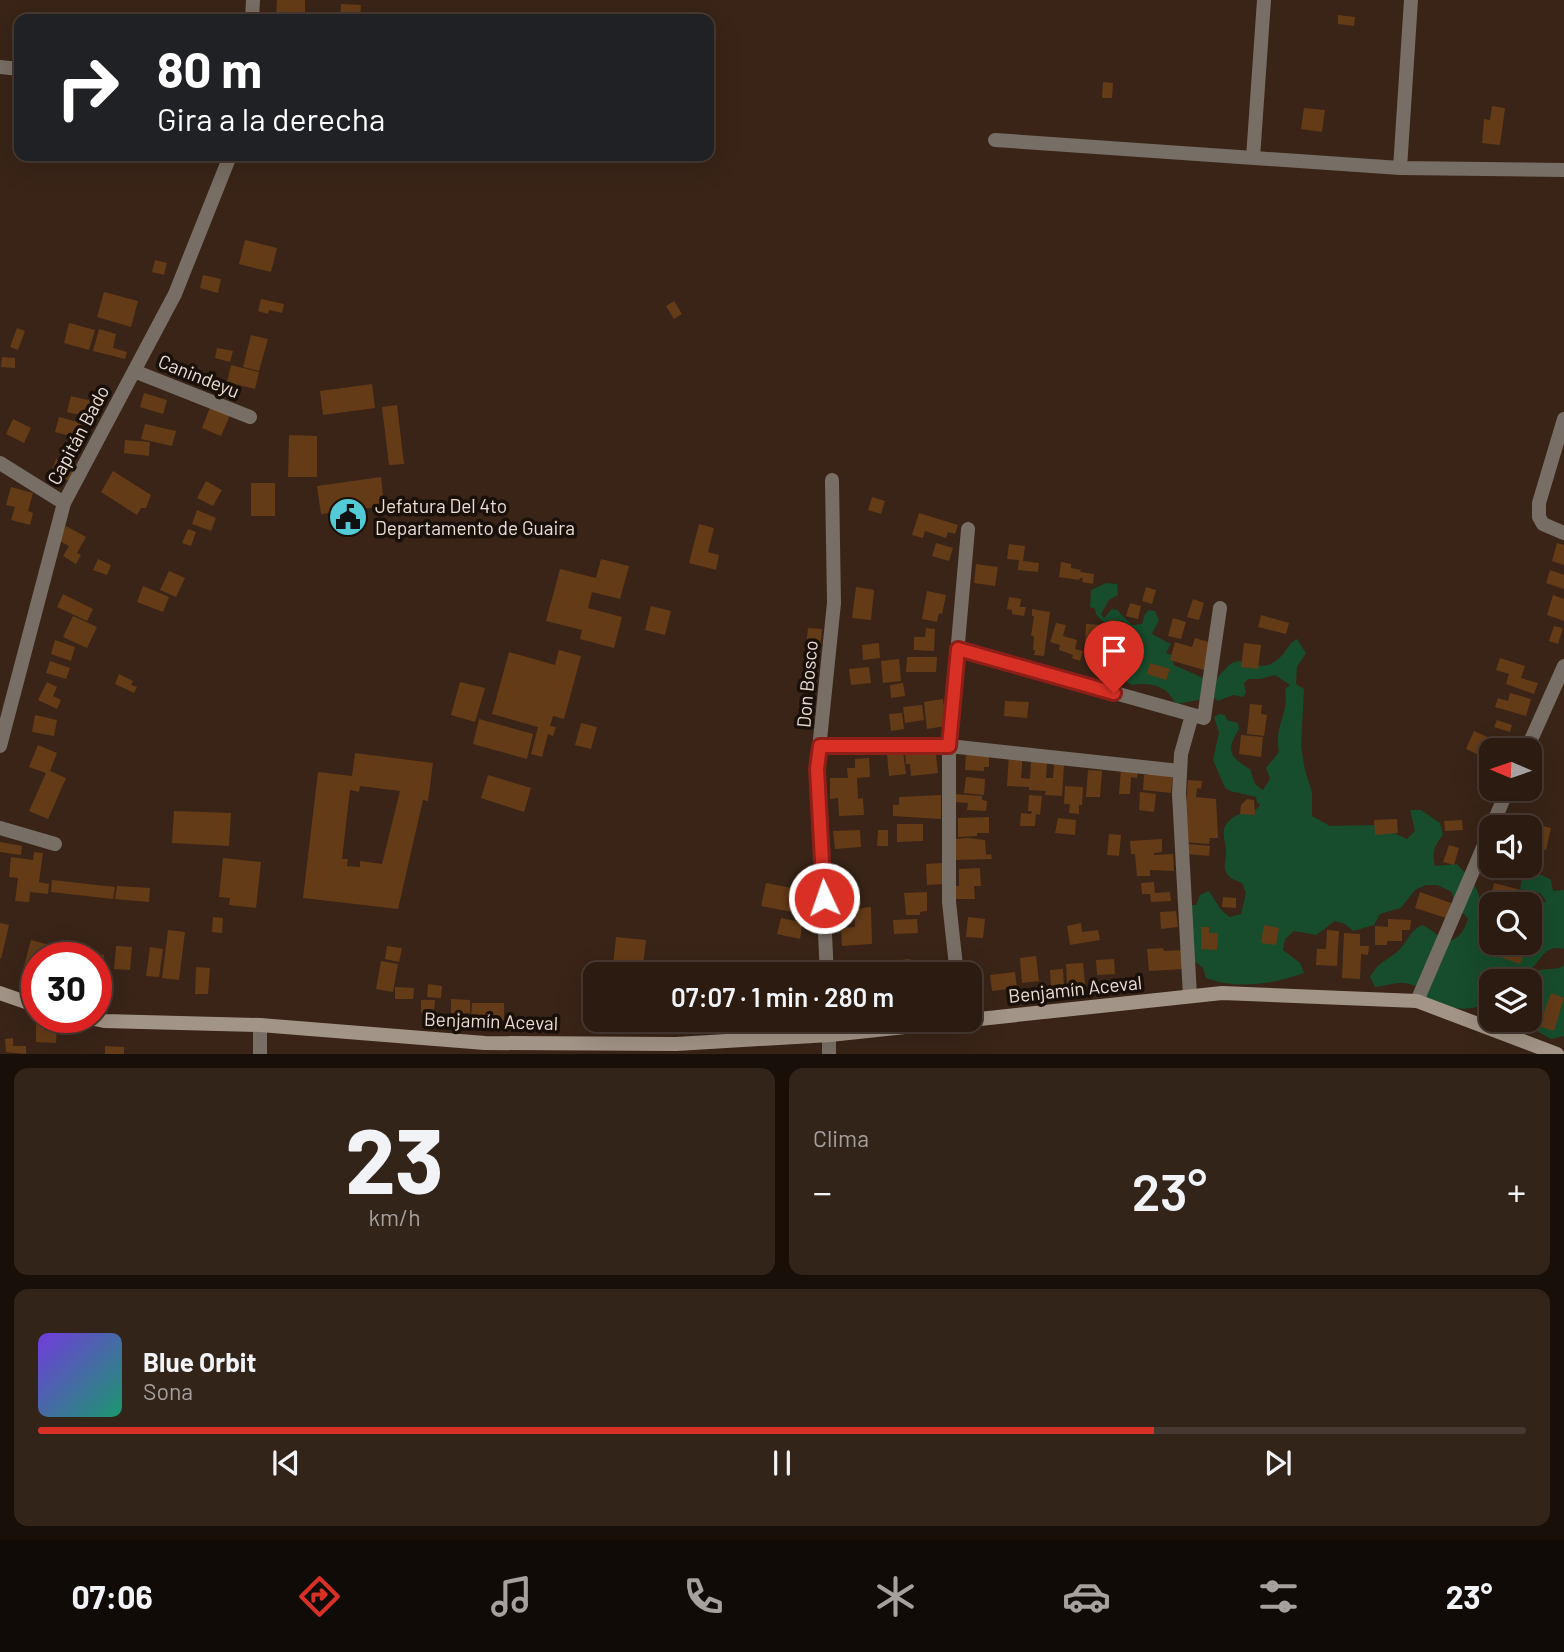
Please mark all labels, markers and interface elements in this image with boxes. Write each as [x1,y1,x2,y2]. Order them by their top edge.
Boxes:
text: 80 m [157,39,262,98]
icon: right [42,42,133,133]
text: Gira a la derecha [157,99,385,137]
street label: Canindeyu [155,349,243,402]
street label: Capitán Bado [42,381,113,488]
place label: Jefatura Del 4to Departamento de Guaira [375,494,575,539]
public building icon: Jefatura Del 4to Departamento de Guaira [327,496,369,538]
pin [1084,621,1144,693]
icon: arrive [1095,632,1133,670]
street label: Don Bosco [791,639,822,729]
north arrow [1479,738,1542,802]
map controls [1479,738,1542,1032]
button: sound [1479,815,1542,878]
position arrow [787,861,861,935]
button: search [1479,892,1542,955]
speed limit sign: 30 [21,942,112,1033]
button: layers [1479,969,1542,1032]
street label: Benjamín Aceval [1007,970,1143,1007]
text: 07:07 · 1 min · 280 m [671,981,894,1012]
street label: Benjamín Aceval [424,1007,559,1034]
text: 23 [345,1103,444,1212]
text: Clima [813,1124,869,1152]
text: 23° [1132,1159,1207,1221]
text: − [813,1168,832,1214]
text: + [1507,1168,1526,1214]
text: km/h [368,1203,421,1231]
text: Blue Orbit [143,1346,256,1377]
text: Sona [143,1377,193,1405]
icon: previous [267,1444,305,1482]
icon: pause [763,1444,801,1482]
icon: next [1259,1444,1297,1482]
icon: directions [295,1572,344,1621]
icon: music [487,1572,536,1621]
icon: phone [679,1572,728,1621]
icon: climate [871,1572,920,1621]
icon: car [1062,1572,1111,1621]
icon: filters [1254,1572,1303,1621]
text: 07:06 [71,1577,153,1615]
text: 23° [1446,1577,1493,1615]

